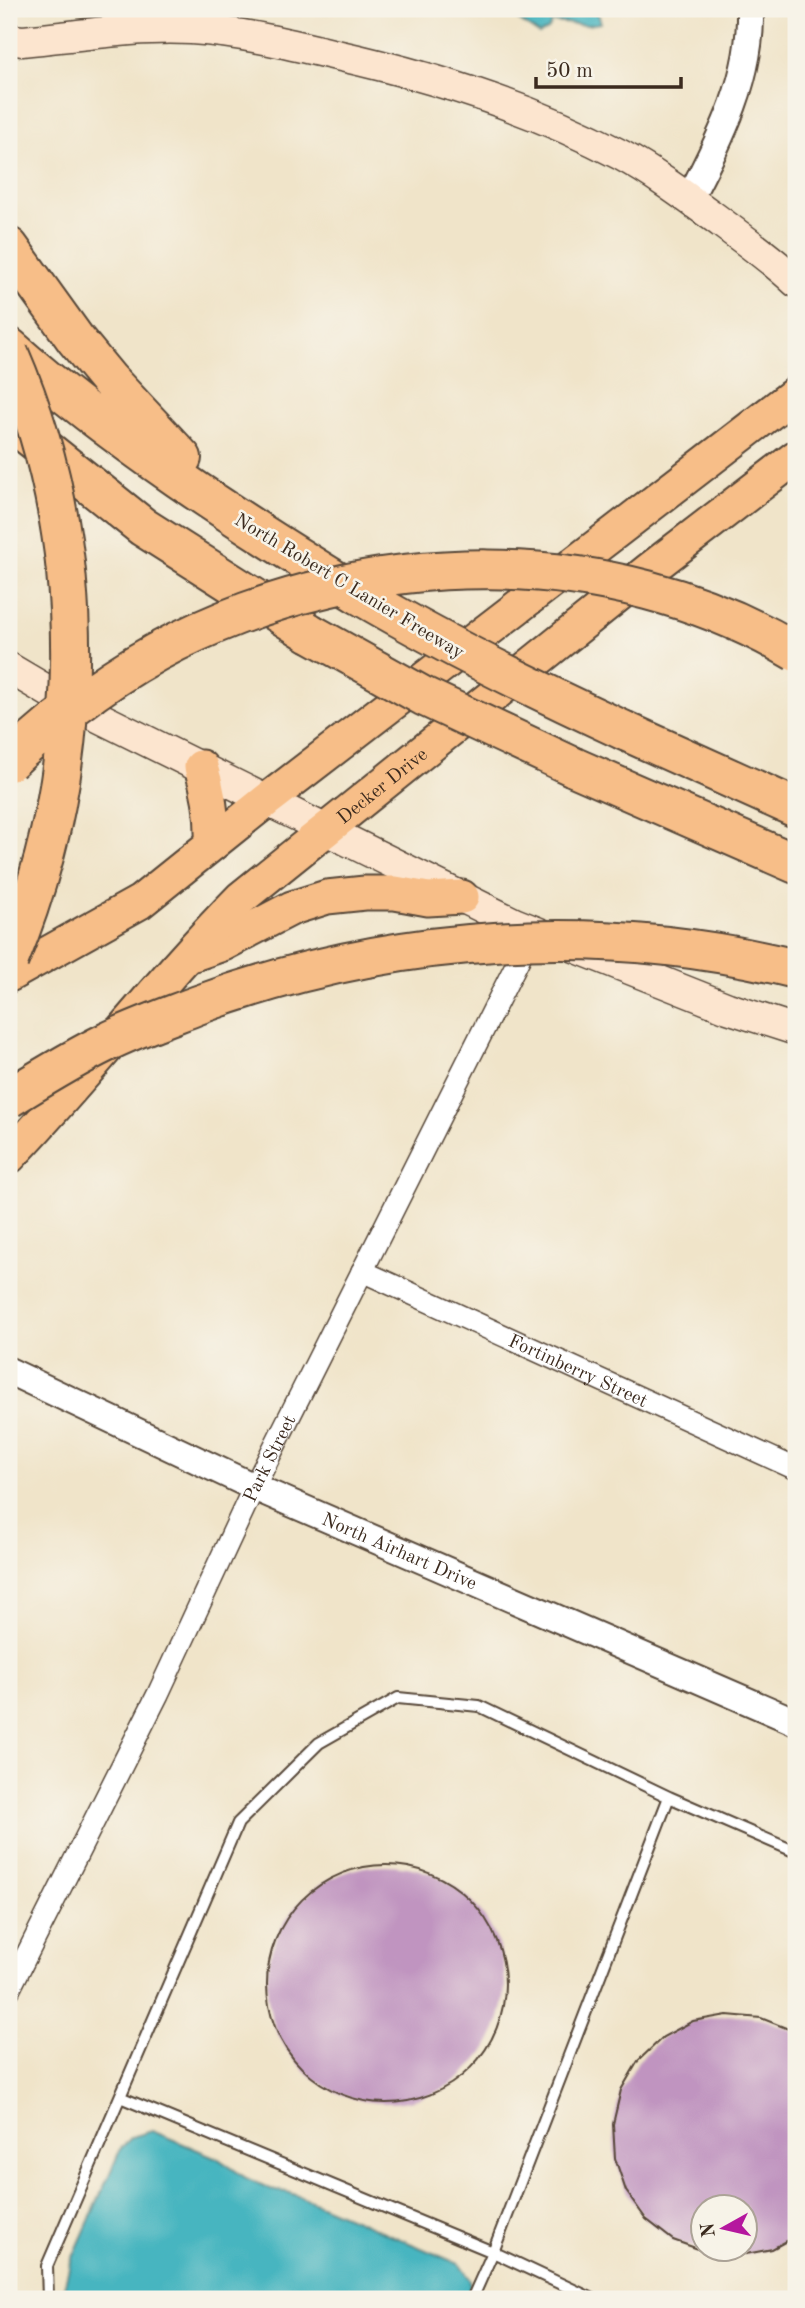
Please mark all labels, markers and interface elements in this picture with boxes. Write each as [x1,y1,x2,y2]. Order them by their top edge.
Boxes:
scale bar [536,46,681,90]
text: 50 m [546,61,593,82]
street label: North Robert C Lanier Freeway [231,511,467,663]
street label: Decker Drive [334,745,432,829]
street label: Fortinberry Street [505,1332,650,1412]
street label: Park Street [241,1412,301,1506]
street label: North Airhart Drive [318,1511,479,1594]
north arrow [690,2192,760,2262]
text: N [699,2221,720,2239]

